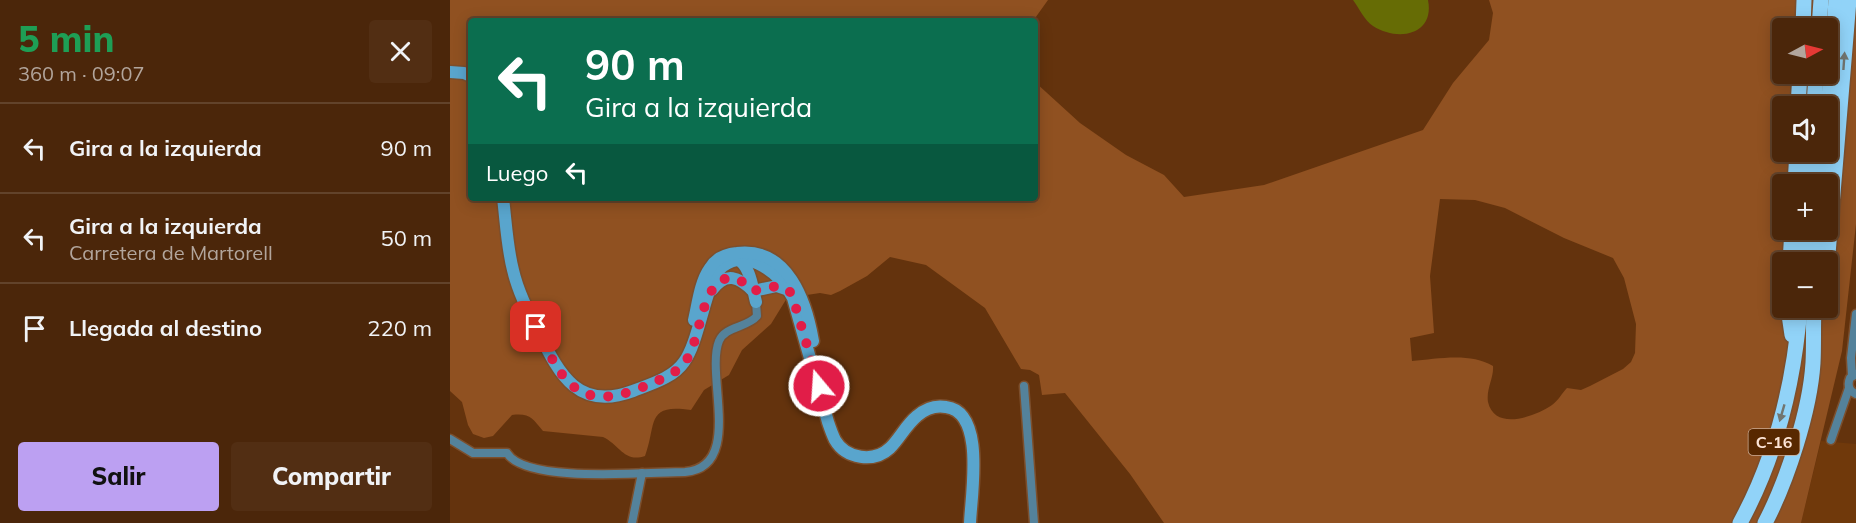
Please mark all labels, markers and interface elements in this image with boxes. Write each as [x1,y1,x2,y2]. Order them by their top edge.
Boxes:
text: 5 min [18,16,114,61]
north arrow [1772,18,1838,84]
map controls [1772,18,1838,318]
button: close [369,20,432,83]
text: 90 m [585,38,685,91]
icon: left [486,42,564,120]
one-way arrow [1840,51,1849,70]
text: 360 m · 09:07 [18,61,144,86]
text: Gira a la izquierda [585,90,812,124]
button: sound [1772,96,1838,162]
icon: left [18,132,51,165]
text: Gira a la izquierda [69,134,262,162]
text: 90 m [381,134,432,162]
icon: left [560,156,593,189]
text: Luego [486,159,548,187]
button: + [1772,174,1838,240]
text: Gira a la izquierda [69,212,262,240]
icon: left [18,222,51,255]
text: 50 m [381,224,432,252]
text: Carretera de Martorell [69,240,273,265]
button: − [1772,252,1838,318]
pin [510,301,561,352]
icon: arrive [519,310,552,343]
icon: arrive [18,312,51,345]
text: Llegada al destino [69,314,262,342]
text: 220 m [367,314,432,342]
position arrow [787,354,851,418]
one-way arrow [1777,404,1786,422]
road number: C-16 [1748,429,1800,455]
button: Salir [18,442,219,511]
button: Compartir [231,442,432,511]

